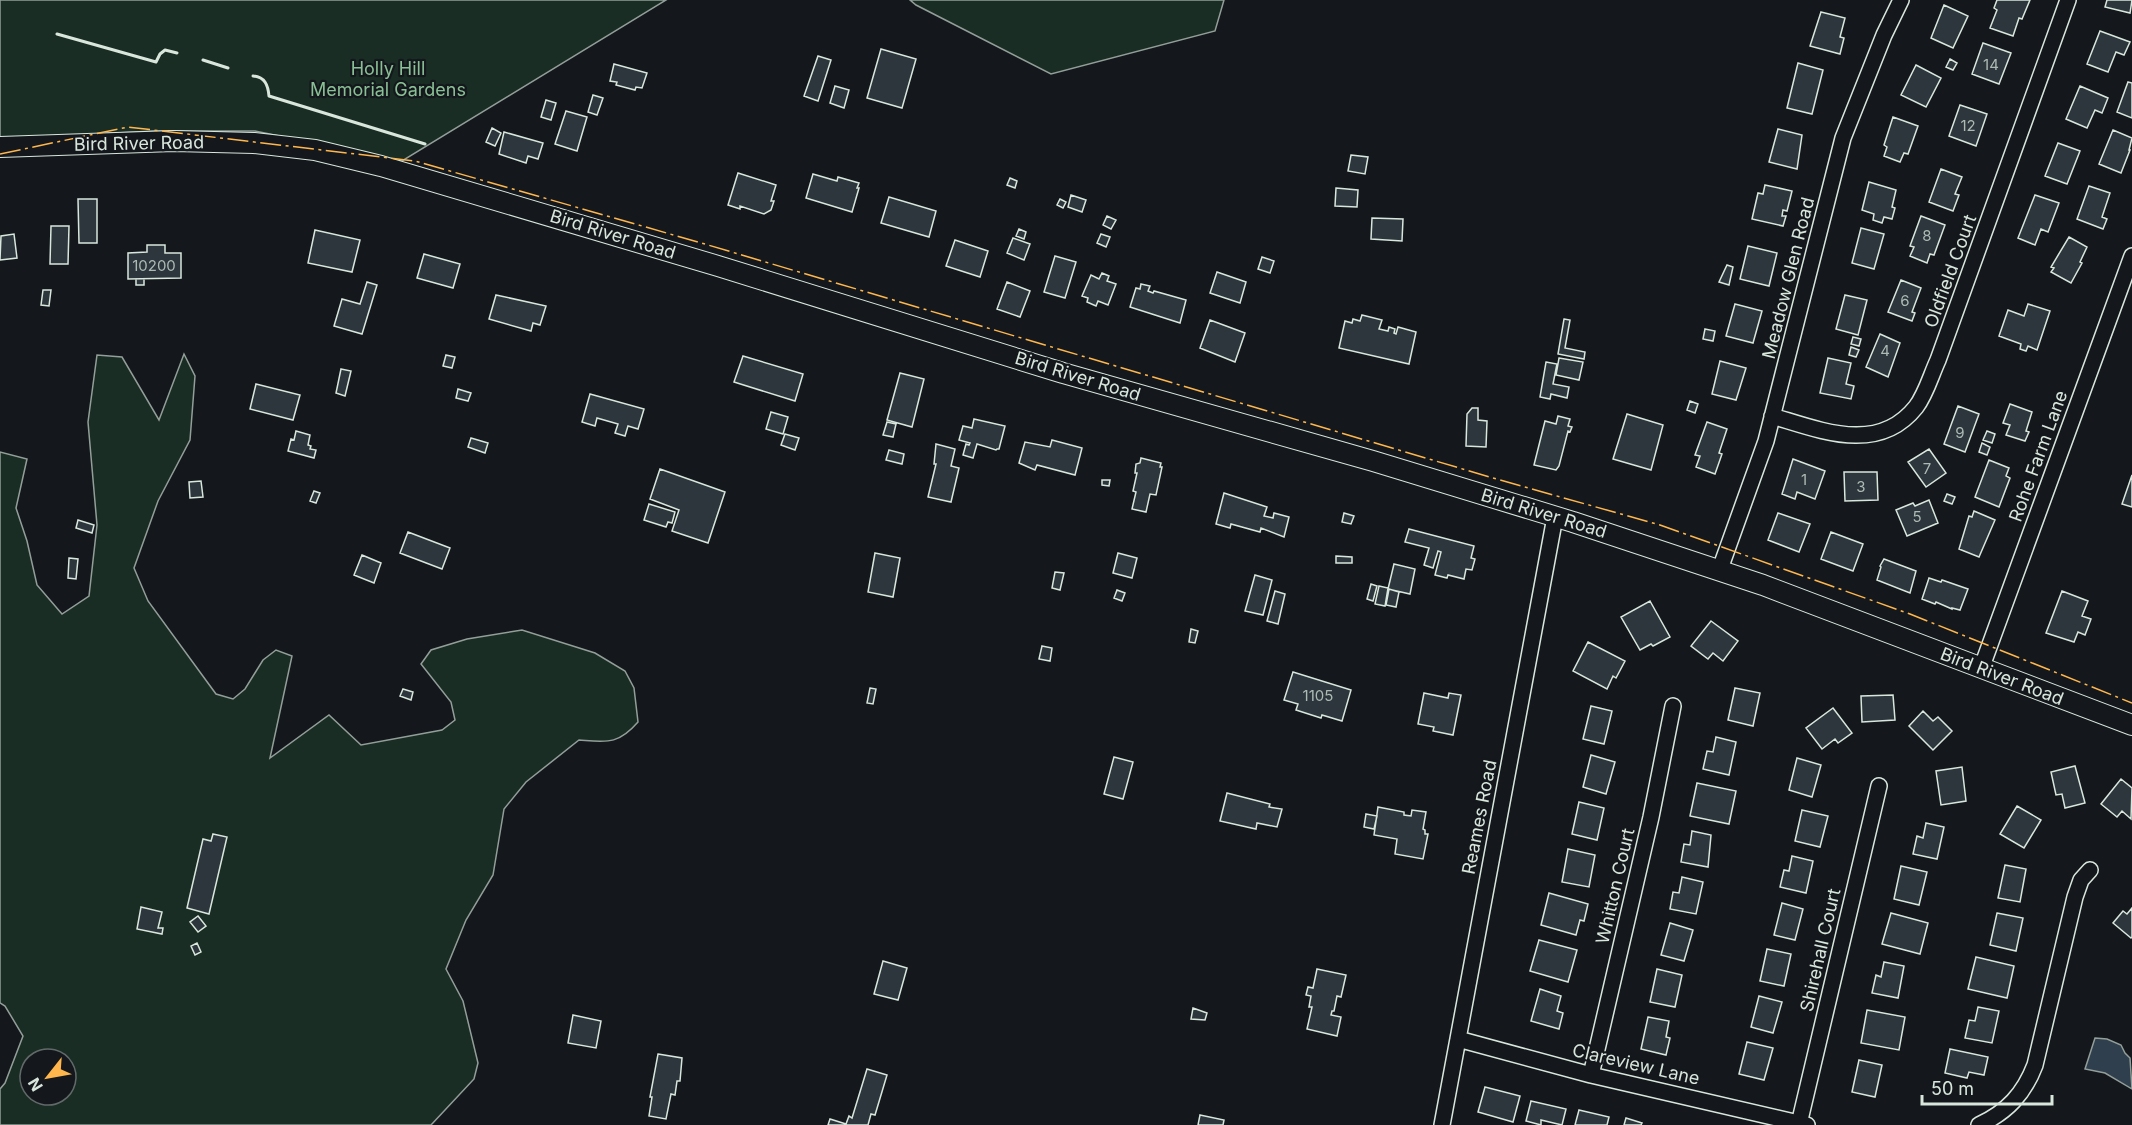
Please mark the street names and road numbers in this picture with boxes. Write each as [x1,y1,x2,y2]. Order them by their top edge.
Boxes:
street label: Bird River Road [74,131,204,155]
street label: Meadow Glen Road [1758,195,1818,361]
street label: Bird River Road [548,205,678,263]
street label: Oldfield Court [1920,212,1980,330]
street label: Bird River Road [1013,347,1143,405]
street label: Rohe Farm Lane [2005,388,2071,524]
street label: Bird River Road [1479,484,1609,542]
street label: Bird River Road [1937,643,2067,709]
street label: Reames Road [1458,758,1500,876]
street label: Whitton Court [1592,826,1639,946]
street label: Shirehall Court [1796,886,1844,1014]
street label: Clareview Lane [1570,1039,1702,1089]

